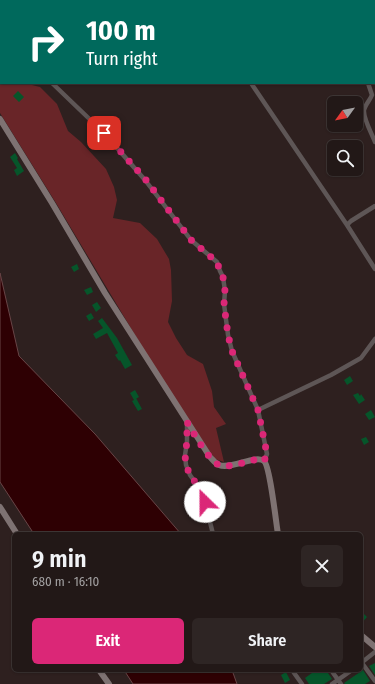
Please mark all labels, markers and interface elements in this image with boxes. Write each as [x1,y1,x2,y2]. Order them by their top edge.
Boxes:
text: 100 m [86,14,156,47]
icon: right [20,16,72,68]
text: Turn right [86,48,158,70]
north arrow [327,96,363,132]
map controls [327,96,363,176]
pin [87,116,121,150]
icon: arrive [93,122,115,144]
button: search [327,140,363,176]
position arrow [184,481,226,523]
text: 9 min [32,545,86,573]
button: close [301,545,343,587]
text: 680 m · 16:10 [32,574,99,589]
button: Exit [32,618,184,664]
button: Share [192,618,343,664]

